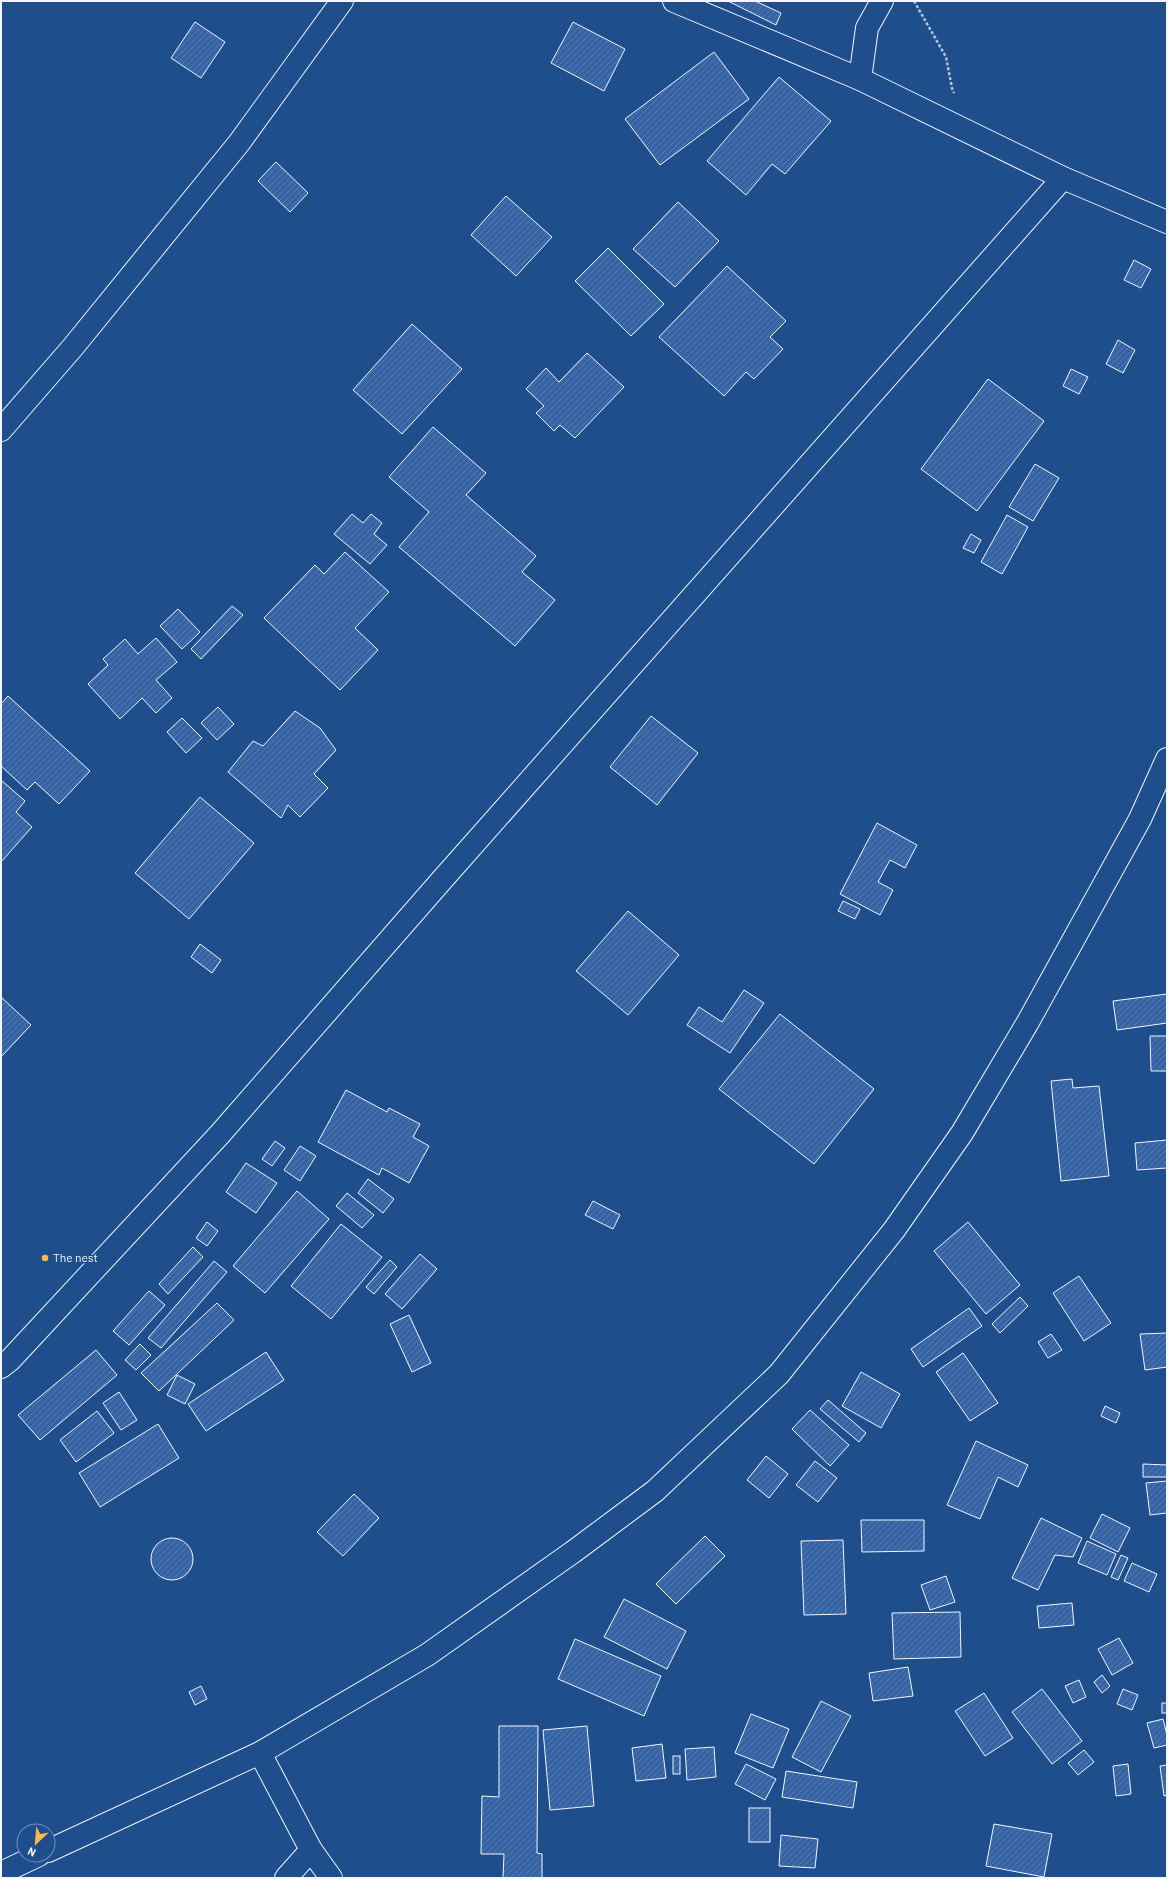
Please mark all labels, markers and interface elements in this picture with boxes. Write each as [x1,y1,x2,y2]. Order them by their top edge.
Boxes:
place label: The nest [53,1250,98,1264]
marker: The nest [40,1253,50,1263]
north arrow [16,1823,56,1863]
text: N [25,1845,38,1860]

